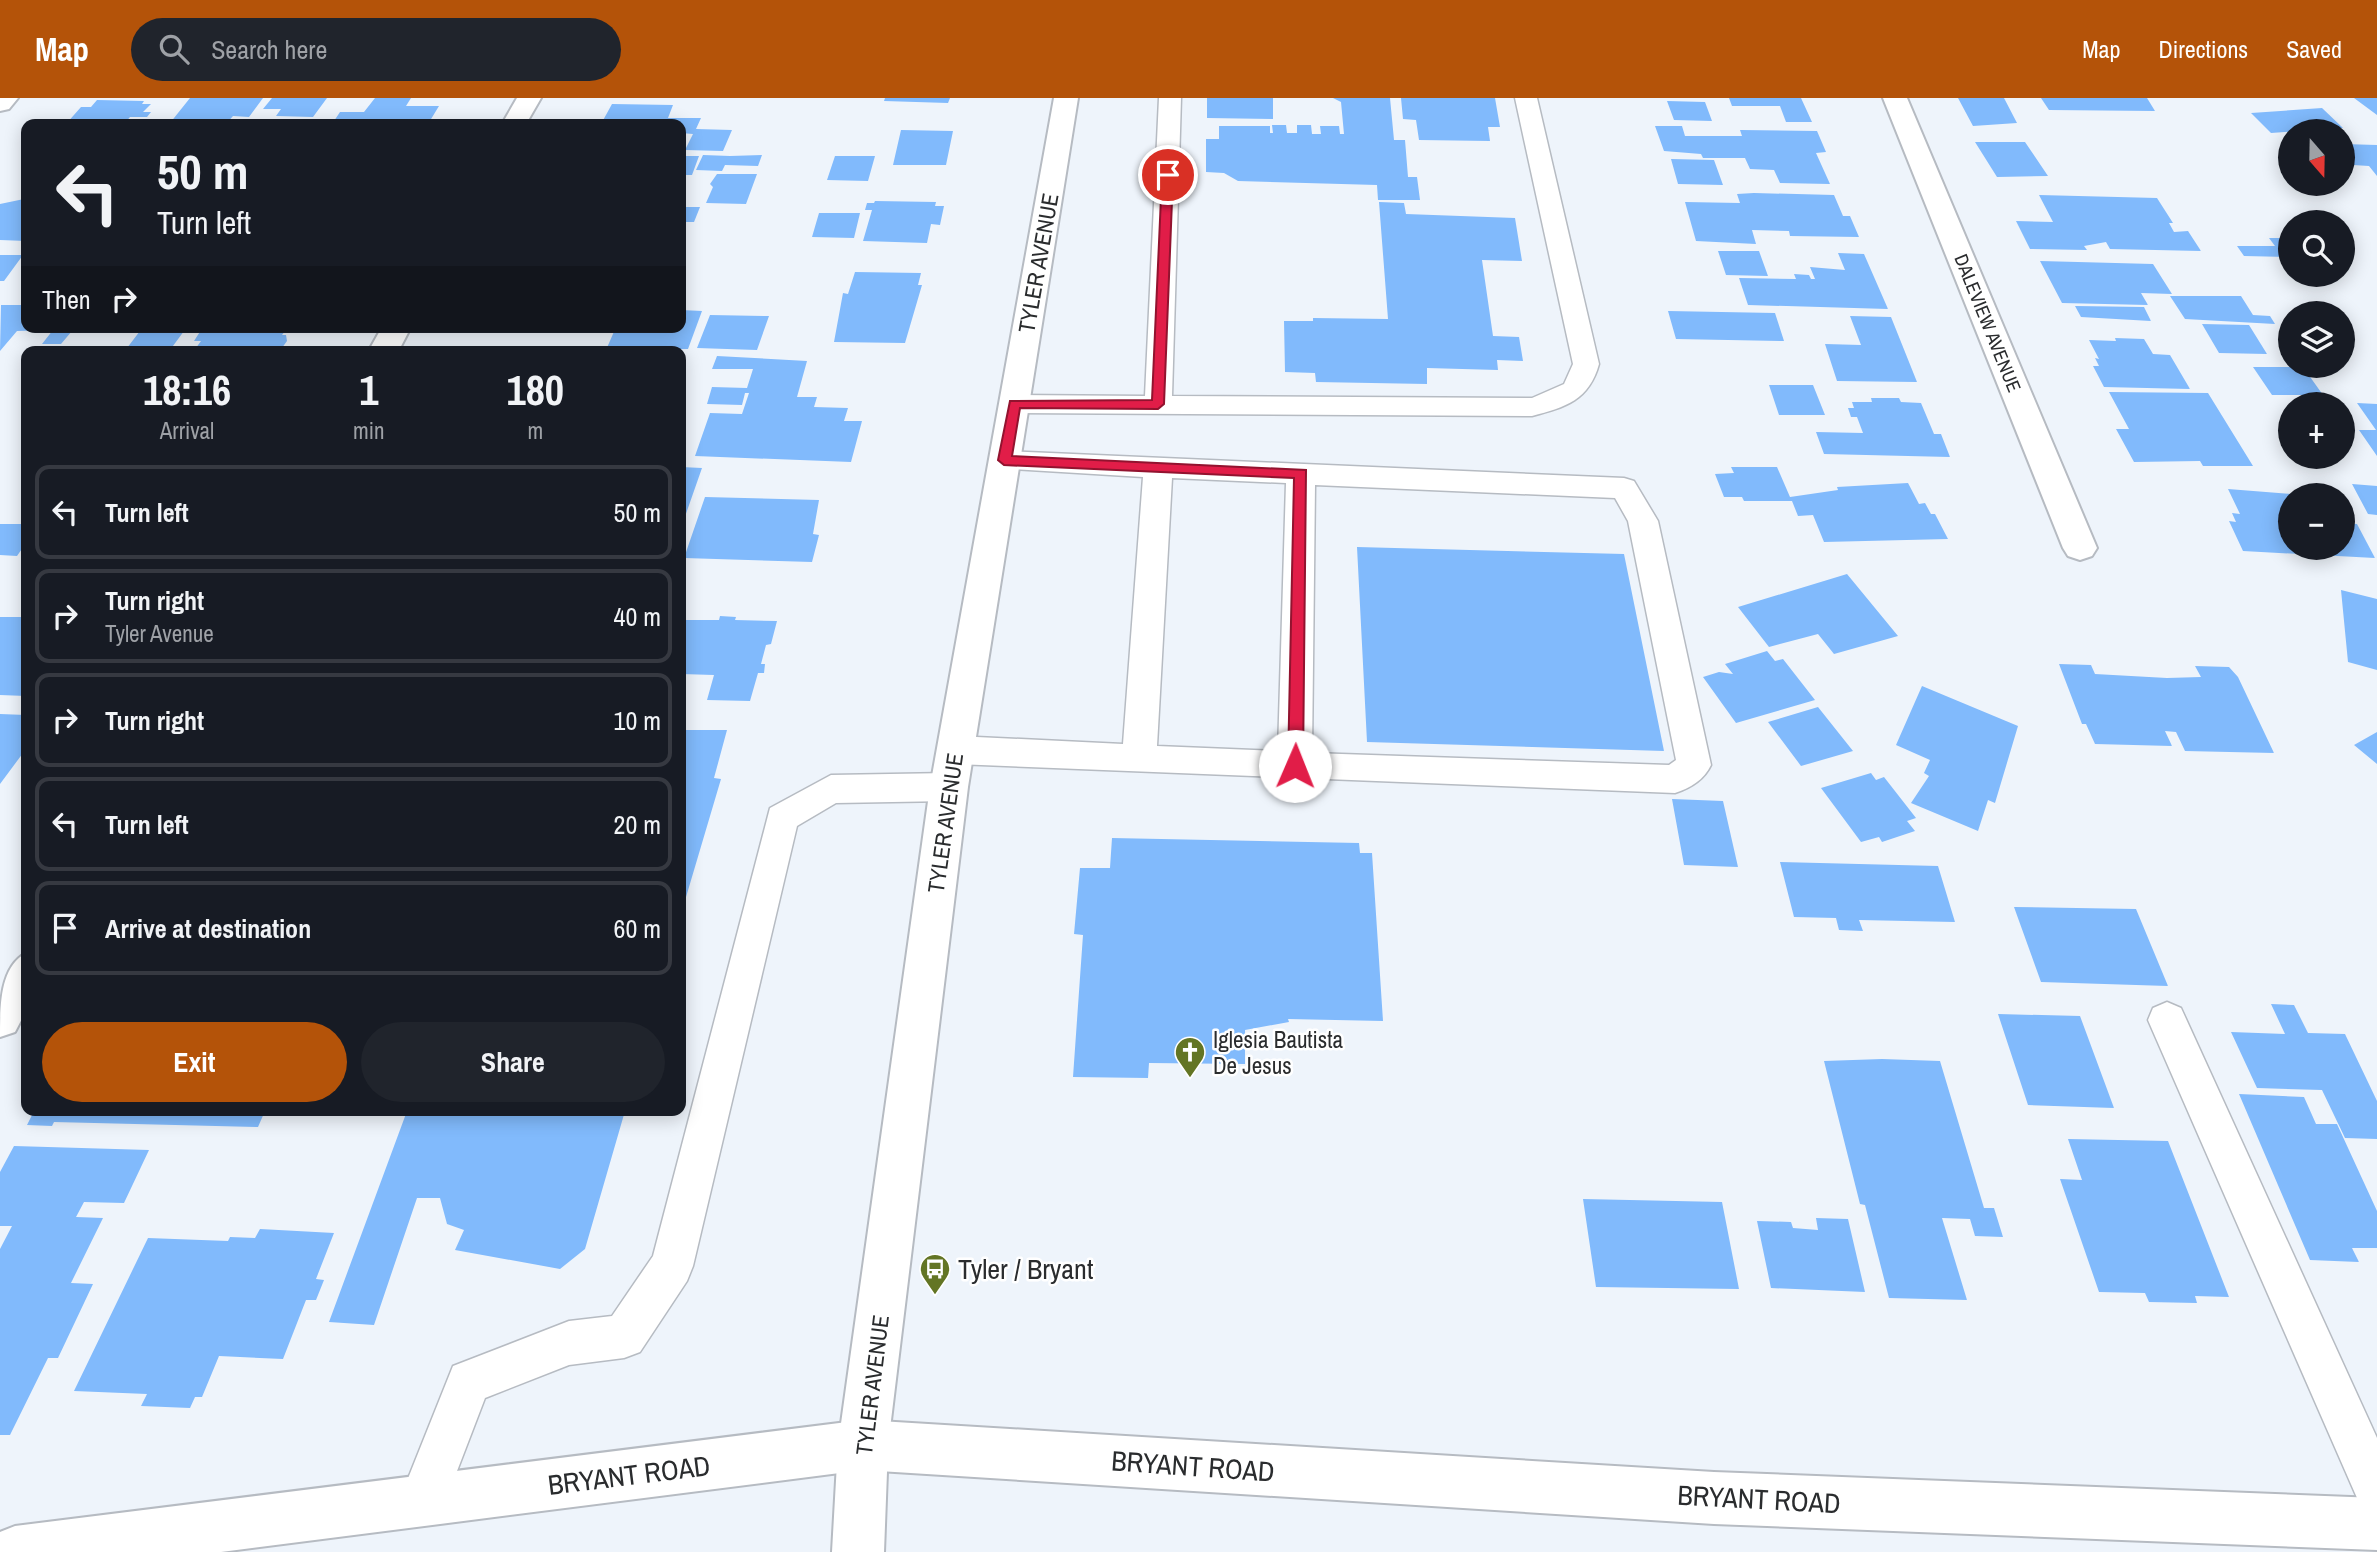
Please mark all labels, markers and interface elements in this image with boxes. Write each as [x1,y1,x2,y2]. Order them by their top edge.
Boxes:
search box [131,18,621,81]
text: Map [35,27,89,71]
icon: search [155,30,193,68]
text: Search here [211,32,327,67]
text: Map [2082,33,2120,65]
text: Directions [2158,33,2248,65]
text: Saved [2286,33,2342,65]
north arrow [2278,119,2356,196]
map controls [2278,119,2355,560]
text: 50 m [157,138,249,204]
pin [1138,145,1198,205]
icon: left [42,147,133,238]
icon: arrive [1149,156,1187,194]
street label: TYLER AVENUE [1010,191,1066,335]
text: Turn left [157,201,251,244]
button: search [2278,210,2355,287]
street label: DALEVIEW AVENUE [1948,250,2028,396]
icon: right [105,280,143,318]
text: Then [42,282,91,317]
button: layers [2278,301,2355,378]
text: 18:16 [143,362,231,418]
text: 1 [359,362,378,418]
text: 180 [507,362,564,418]
button: + [2278,392,2355,469]
text: Arrival [160,415,214,446]
text: min [353,415,385,446]
text: m [527,415,543,446]
button: − [2278,483,2355,560]
icon: left [46,493,84,531]
text: Turn left [105,495,189,530]
text: 50 m [614,495,661,530]
text: Turn right [105,583,204,618]
icon: right [46,597,84,635]
text: 40 m [614,599,661,634]
text: Tyler Avenue [105,618,214,649]
icon: right [46,701,84,739]
text: Turn right [105,703,204,738]
text: 10 m [614,703,661,738]
position arrow [1258,729,1332,803]
street label: TYLER AVENUE [920,751,970,895]
icon: left [46,805,84,843]
text: Turn left [105,807,189,842]
text: 20 m [614,807,661,842]
icon: arrive [46,909,84,947]
text: Arrive at destination [105,911,311,946]
text: 60 m [614,911,661,946]
button: Exit [42,1022,347,1102]
button: Share [361,1022,665,1102]
place label: Iglesia Bautista De Jesus [1213,1024,1344,1081]
church icon: Iglesia Bautista De Jesus [1173,1035,1207,1079]
place label: Tyler / Bryant [958,1250,1093,1288]
bus stop icon: Tyler / Bryant [918,1252,952,1296]
street label: TYLER AVENUE [848,1313,896,1457]
street label: BRYANT ROAD [1110,1441,1276,1491]
street label: BRYANT ROAD [546,1446,712,1504]
street label: BRYANT ROAD [1676,1476,1842,1522]

